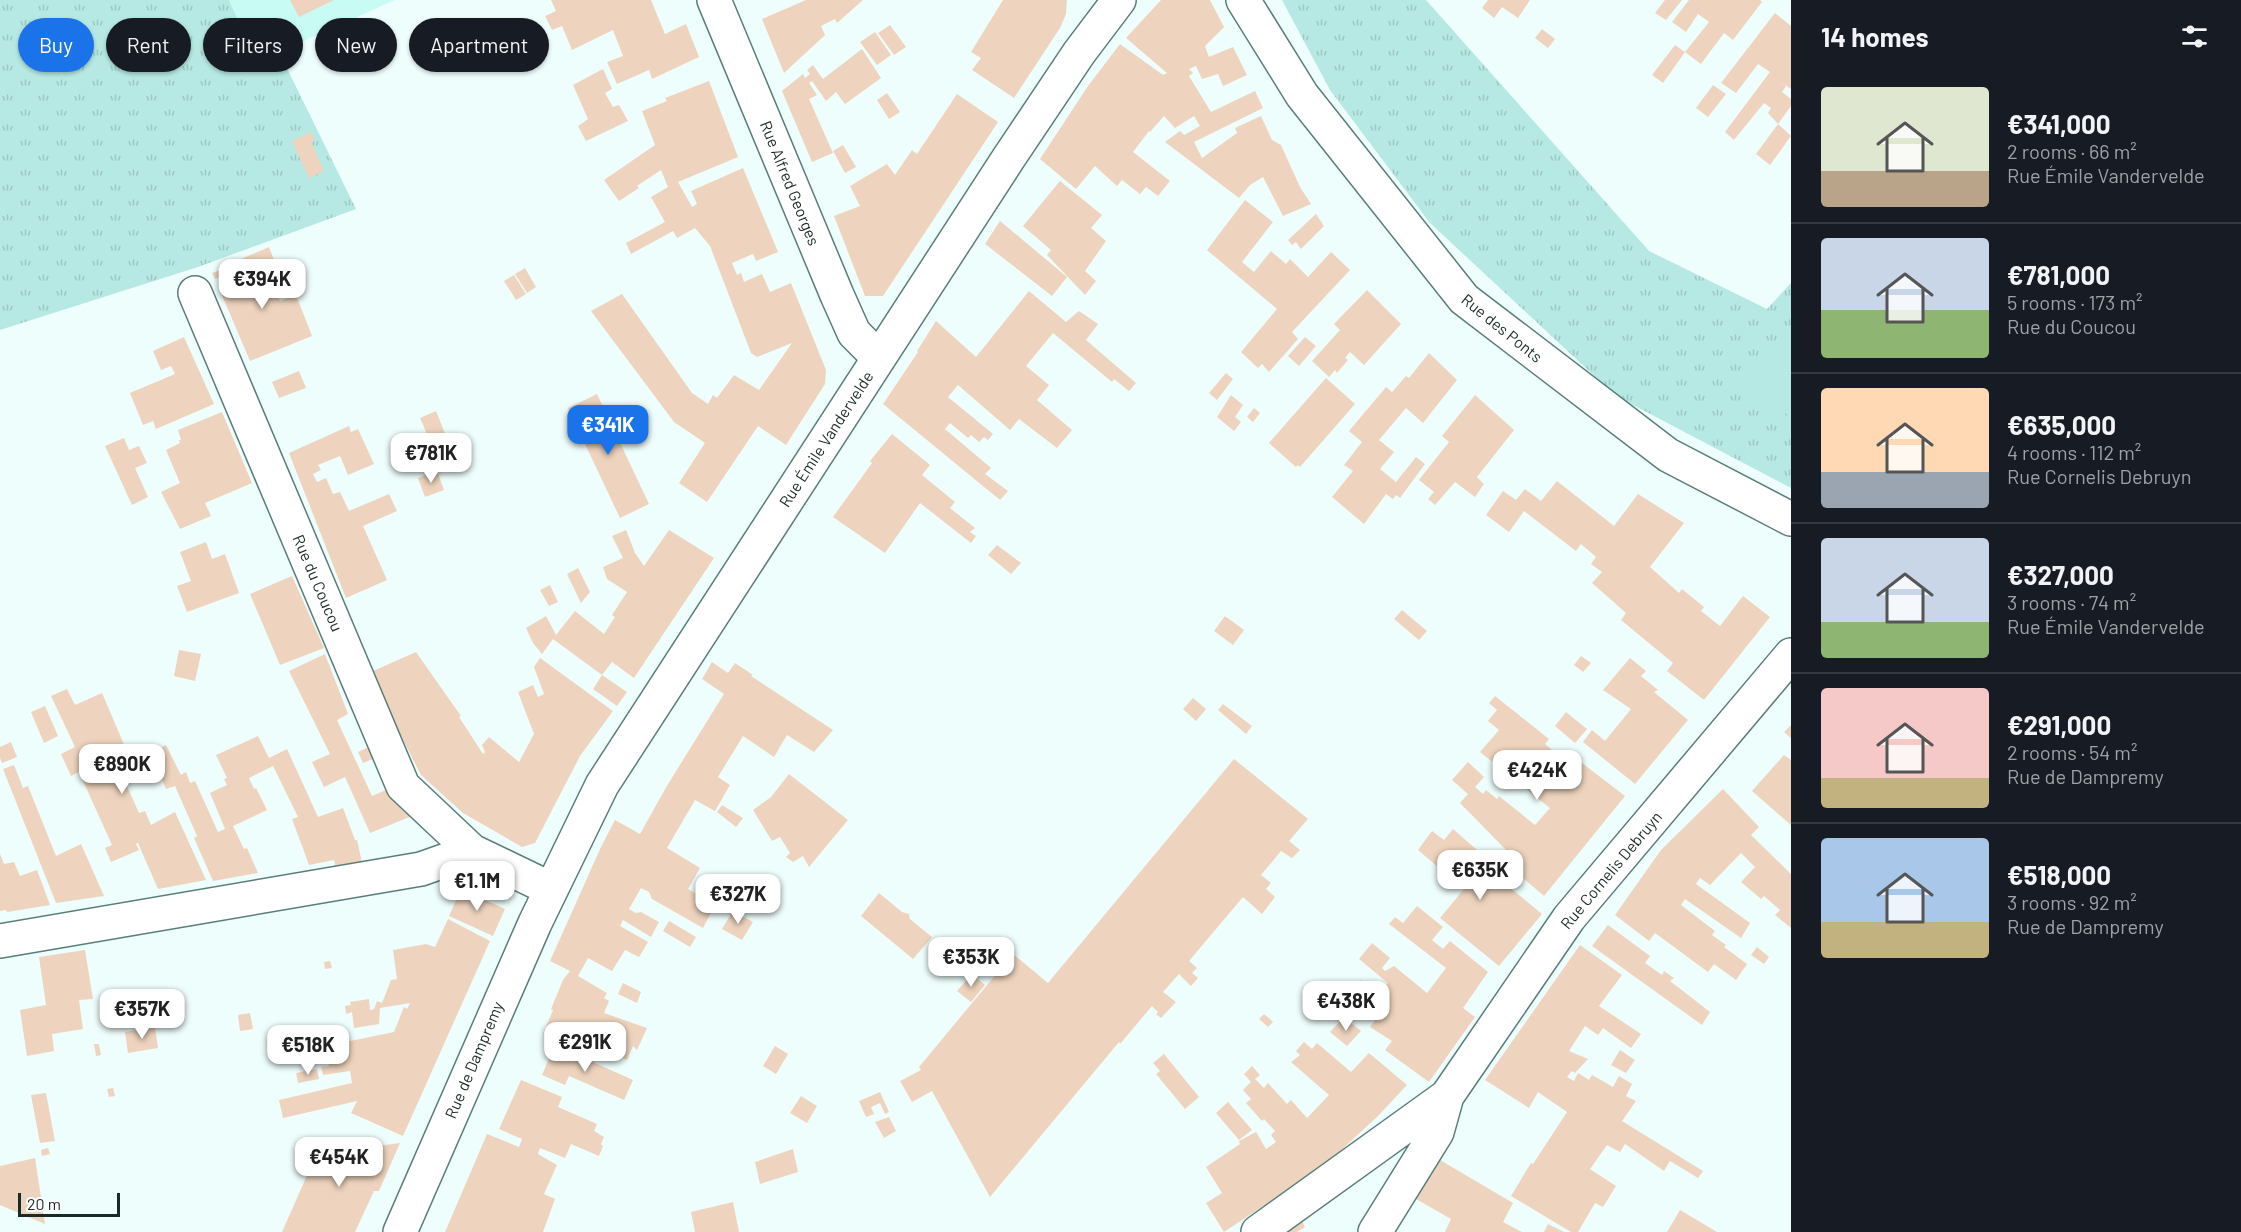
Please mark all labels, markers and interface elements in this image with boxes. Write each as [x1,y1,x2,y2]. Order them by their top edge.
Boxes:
chip: Buy [18,18,94,72]
chip: Rent [106,18,191,72]
chip: Filters [203,18,303,72]
chip: New [315,18,397,72]
chip: Apartment [409,18,549,72]
icon: filters [2178,20,2211,53]
text: 14 homes [1821,21,1928,52]
text: €341,000 [2007,108,2111,139]
icon: home [1869,111,1941,183]
street label: Rue Alfred Georges [757,118,824,248]
text: 2 rooms · 66 m² [2007,139,2137,163]
text: Rue Émile Vandervelde [2007,163,2205,187]
pin: €394K [220,259,304,310]
text: €781,000 [2007,259,2110,290]
icon: home [1869,262,1941,334]
text: €394K [233,266,291,290]
street label: Rue des Ponts [1458,289,1546,366]
text: 5 rooms · 173 m² [2007,290,2142,314]
text: Rue du Coucou [2007,314,2136,338]
street label: Rue Émile Vandervelde [775,367,877,510]
pin: €341K [566,405,650,456]
text: €635,000 [2007,409,2116,440]
text: €341K [581,412,635,436]
icon: home [1869,412,1941,484]
pin: €781K [389,433,473,484]
text: €781K [405,440,457,464]
text: 4 rooms · 112 m² [2007,440,2141,464]
text: Rue Cornelis Debruyn [2007,464,2191,488]
street label: Rue du Coucou [290,532,347,634]
text: €327,000 [2007,559,2114,590]
icon: home [1869,562,1941,634]
text: 3 rooms · 74 m² [2007,590,2136,614]
text: Rue Émile Vandervelde [2007,614,2205,638]
text: €291,000 [2007,709,2111,740]
icon: home [1869,712,1941,784]
text: 2 rooms · 54 m² [2007,740,2137,764]
pin: €890K [80,744,164,795]
pin: €424K [1495,750,1579,801]
text: €890K [93,751,151,775]
text: €424K [1507,757,1567,781]
text: Rue de Dampremy [2007,764,2164,788]
street label: Rue Cornelis Debruyn [1556,807,1665,932]
pin: €635K [1438,850,1522,901]
text: €635K [1451,857,1509,881]
text: €518,000 [2007,859,2111,890]
pin: €1.1M [435,861,519,912]
icon: home [1869,862,1941,934]
text: €1.1M [454,868,500,892]
pin: €327K [696,874,780,925]
text: €327K [709,881,767,905]
text: 3 rooms · 92 m² [2007,890,2137,914]
text: Rue de Dampremy [2007,914,2164,938]
pin: €353K [929,937,1013,988]
text: €353K [942,944,1000,968]
pin: €438K [1304,981,1388,1032]
text: €438K [1317,988,1375,1012]
pin: €357K [100,989,184,1040]
text: €357K [114,996,170,1020]
street label: Rue de Dampremy [440,998,507,1121]
pin: €291K [543,1022,627,1073]
pin: €518K [266,1025,350,1076]
text: €291K [558,1029,612,1053]
text: €518K [281,1032,335,1056]
pin: €454K [297,1137,381,1188]
text: €454K [309,1144,369,1168]
scale bar [18,1190,120,1218]
text: 20 m [27,1194,61,1213]

